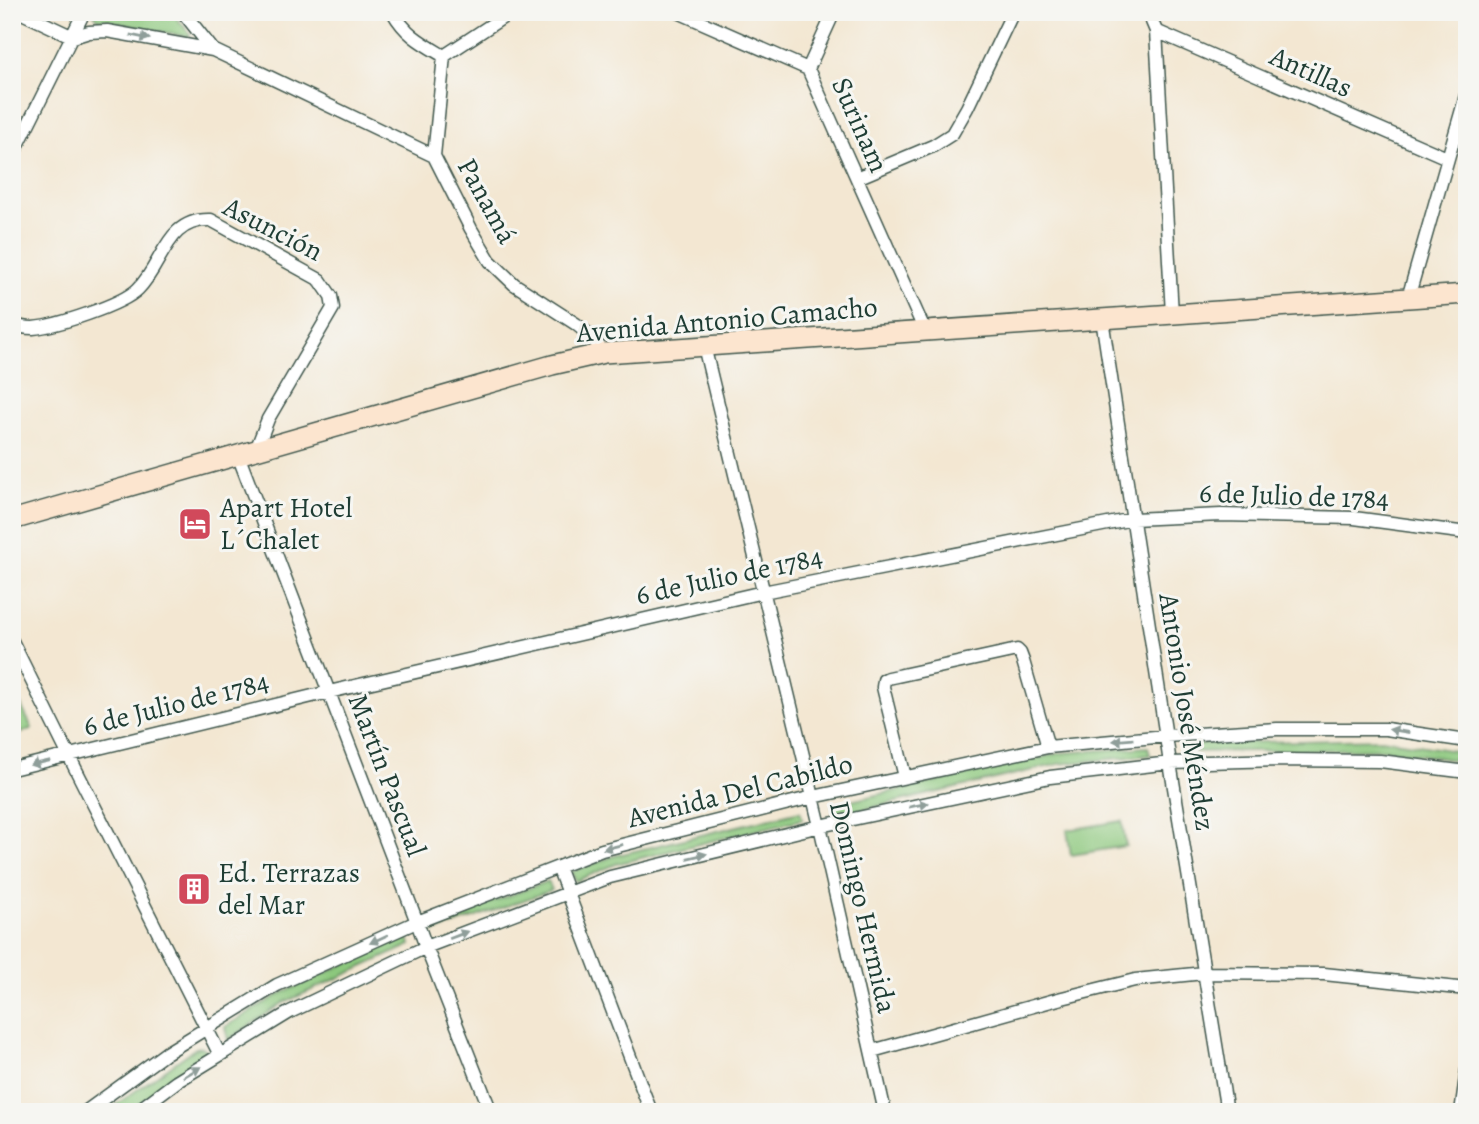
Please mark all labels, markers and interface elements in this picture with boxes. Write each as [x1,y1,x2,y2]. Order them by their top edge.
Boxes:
one-way arrow [129,31,151,42]
street label: Antillas [1263,37,1358,107]
street label: Surinam [822,71,898,179]
street label: Panamá [448,151,526,251]
street label: Asunción [216,187,329,270]
street label: Avenida Antonio Camacho [574,288,879,352]
street label: 6 de Julio de 1784 [1198,474,1390,518]
place label: Apart Hotel L´Chalet [219,489,352,559]
hotel icon: Apart Hotel L´Chalet [176,505,214,543]
street label: 6 de Julio de 1784 [632,538,826,614]
street label: Antonio José Méndez [1149,590,1225,833]
street label: 6 de Julio de 1784 [79,663,273,745]
street label: Martín Pascual [339,688,435,862]
one-way arrow [1388,725,1410,736]
one-way arrow [1112,735,1134,746]
street label: Avenida Del Cabildo [623,745,856,838]
one-way arrow [29,757,51,768]
street label: Domingo Hermida [820,797,906,1017]
one-way arrow [908,799,930,810]
one-way arrow [602,842,624,853]
one-way arrow [686,850,708,861]
place label: Ed. Terrazas del Mar [218,854,360,924]
building icon: Ed. Terrazas del Mar [175,870,213,908]
one-way arrow [448,929,469,940]
one-way arrow [369,933,389,945]
one-way arrow [182,1066,201,1079]

